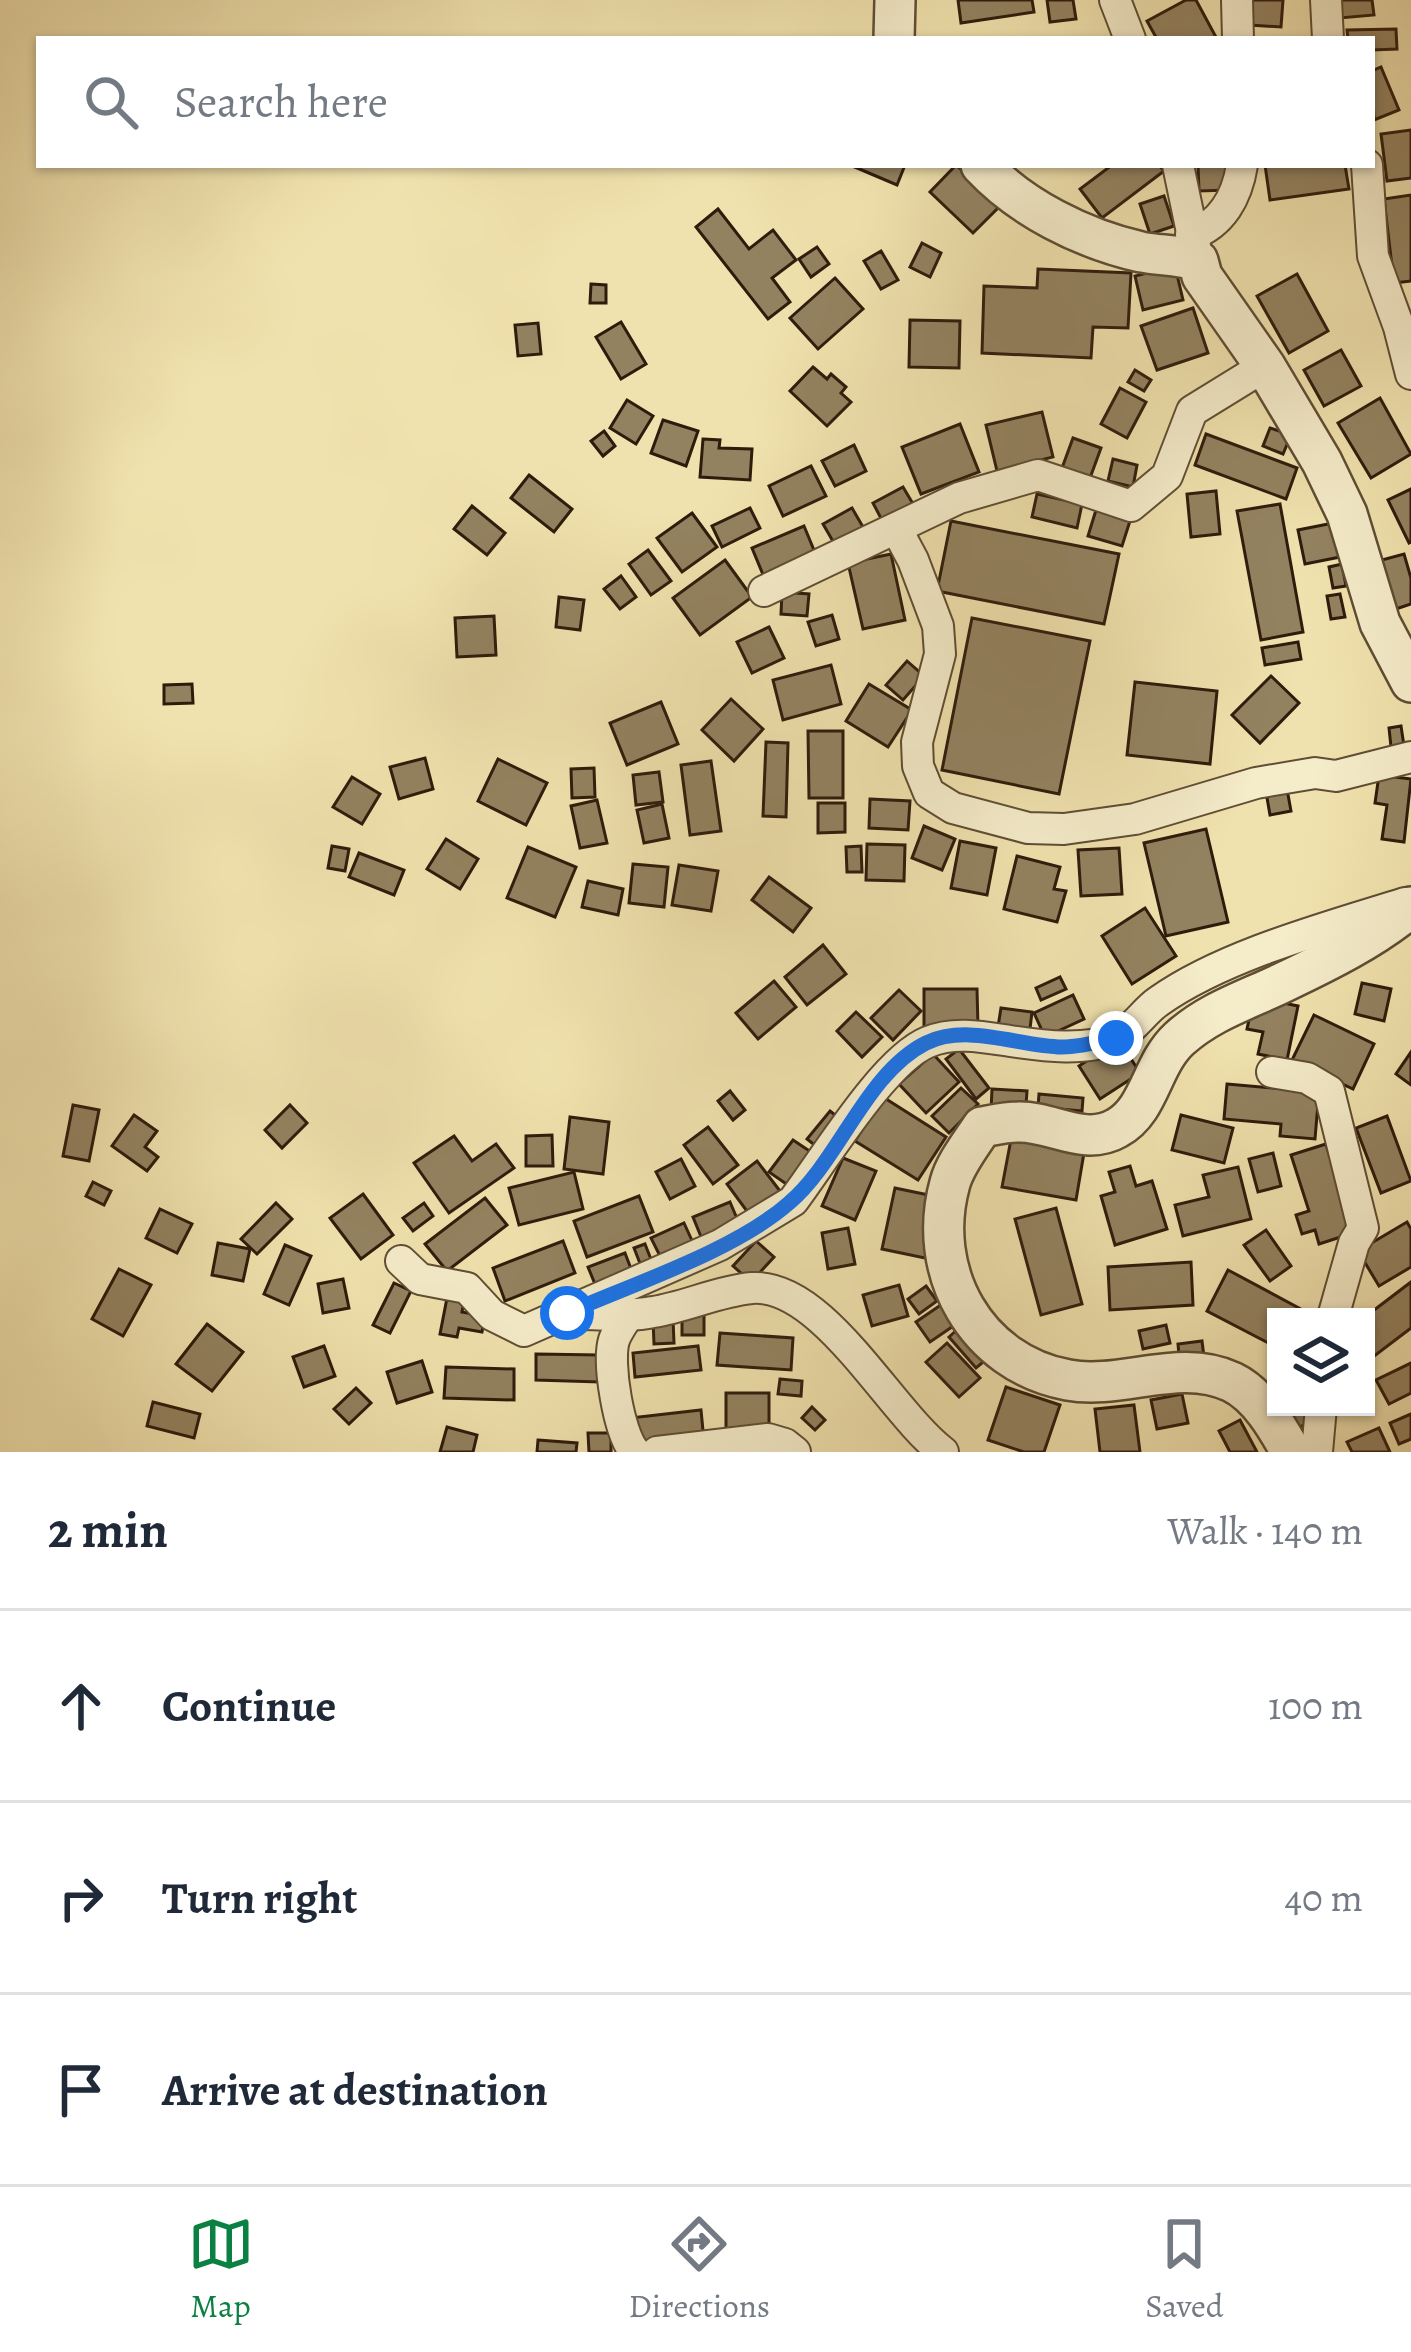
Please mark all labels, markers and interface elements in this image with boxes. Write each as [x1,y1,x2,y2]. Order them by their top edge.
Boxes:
search box [36,36,1375,168]
icon: search [78,69,144,135]
text: Search here [174,71,388,133]
route end [1089,1011,1143,1065]
route start [540,1286,594,1340]
map controls [1267,1308,1375,1416]
button: layers [1267,1308,1375,1416]
text: 2 min [48,1495,168,1565]
text: Walk · 140 m [1168,1504,1363,1557]
icon: ahead [48,1673,114,1739]
text: Continue [162,1675,336,1737]
text: 100 m [1268,1679,1363,1732]
icon: right [48,1865,114,1931]
text: Turn right [162,1867,357,1929]
text: 40 m [1284,1871,1363,1924]
icon: arrive [48,2057,114,2123]
text: Arrive at destination [162,2059,548,2121]
tab: Map [188,2211,254,2328]
tab: Directions [629,2211,770,2328]
tab: Saved [1145,2211,1223,2328]

